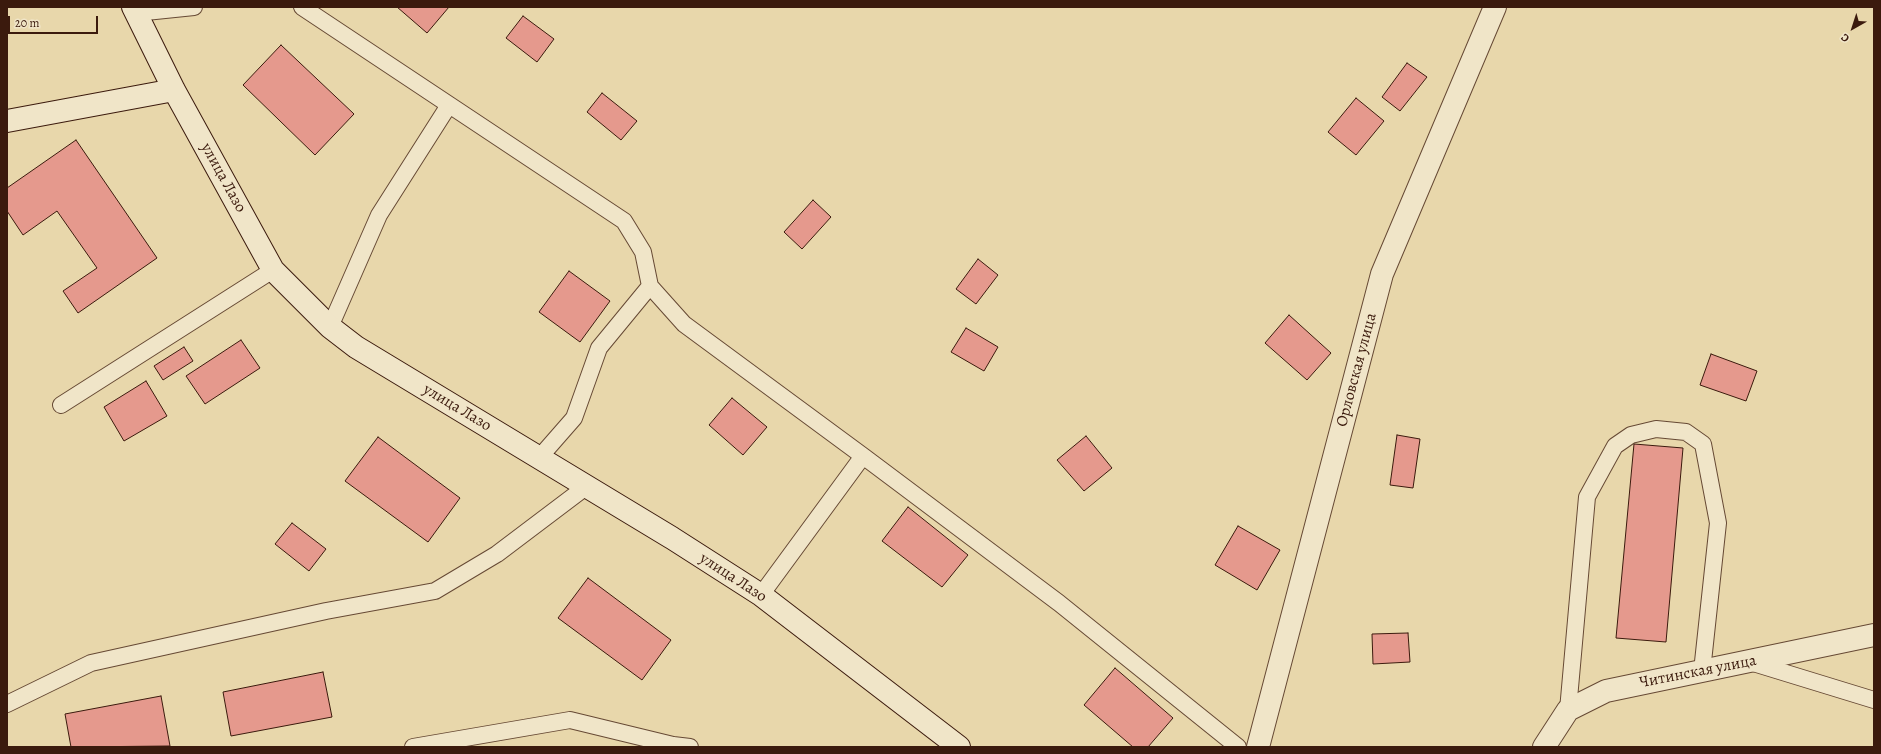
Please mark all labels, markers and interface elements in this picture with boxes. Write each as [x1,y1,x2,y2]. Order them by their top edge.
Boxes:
scale bar [10,8,100,34]
north arrow [1833,8,1873,48]
text: 20 m [15,15,39,31]
text: С [1838,30,1852,46]
street label: улица Лазо [196,140,250,216]
street label: Орловская улица [1333,311,1381,429]
street label: улица Лазо [419,380,495,436]
street label: улица Лазо [696,549,770,607]
street label: Читинская улица [1638,651,1758,693]

